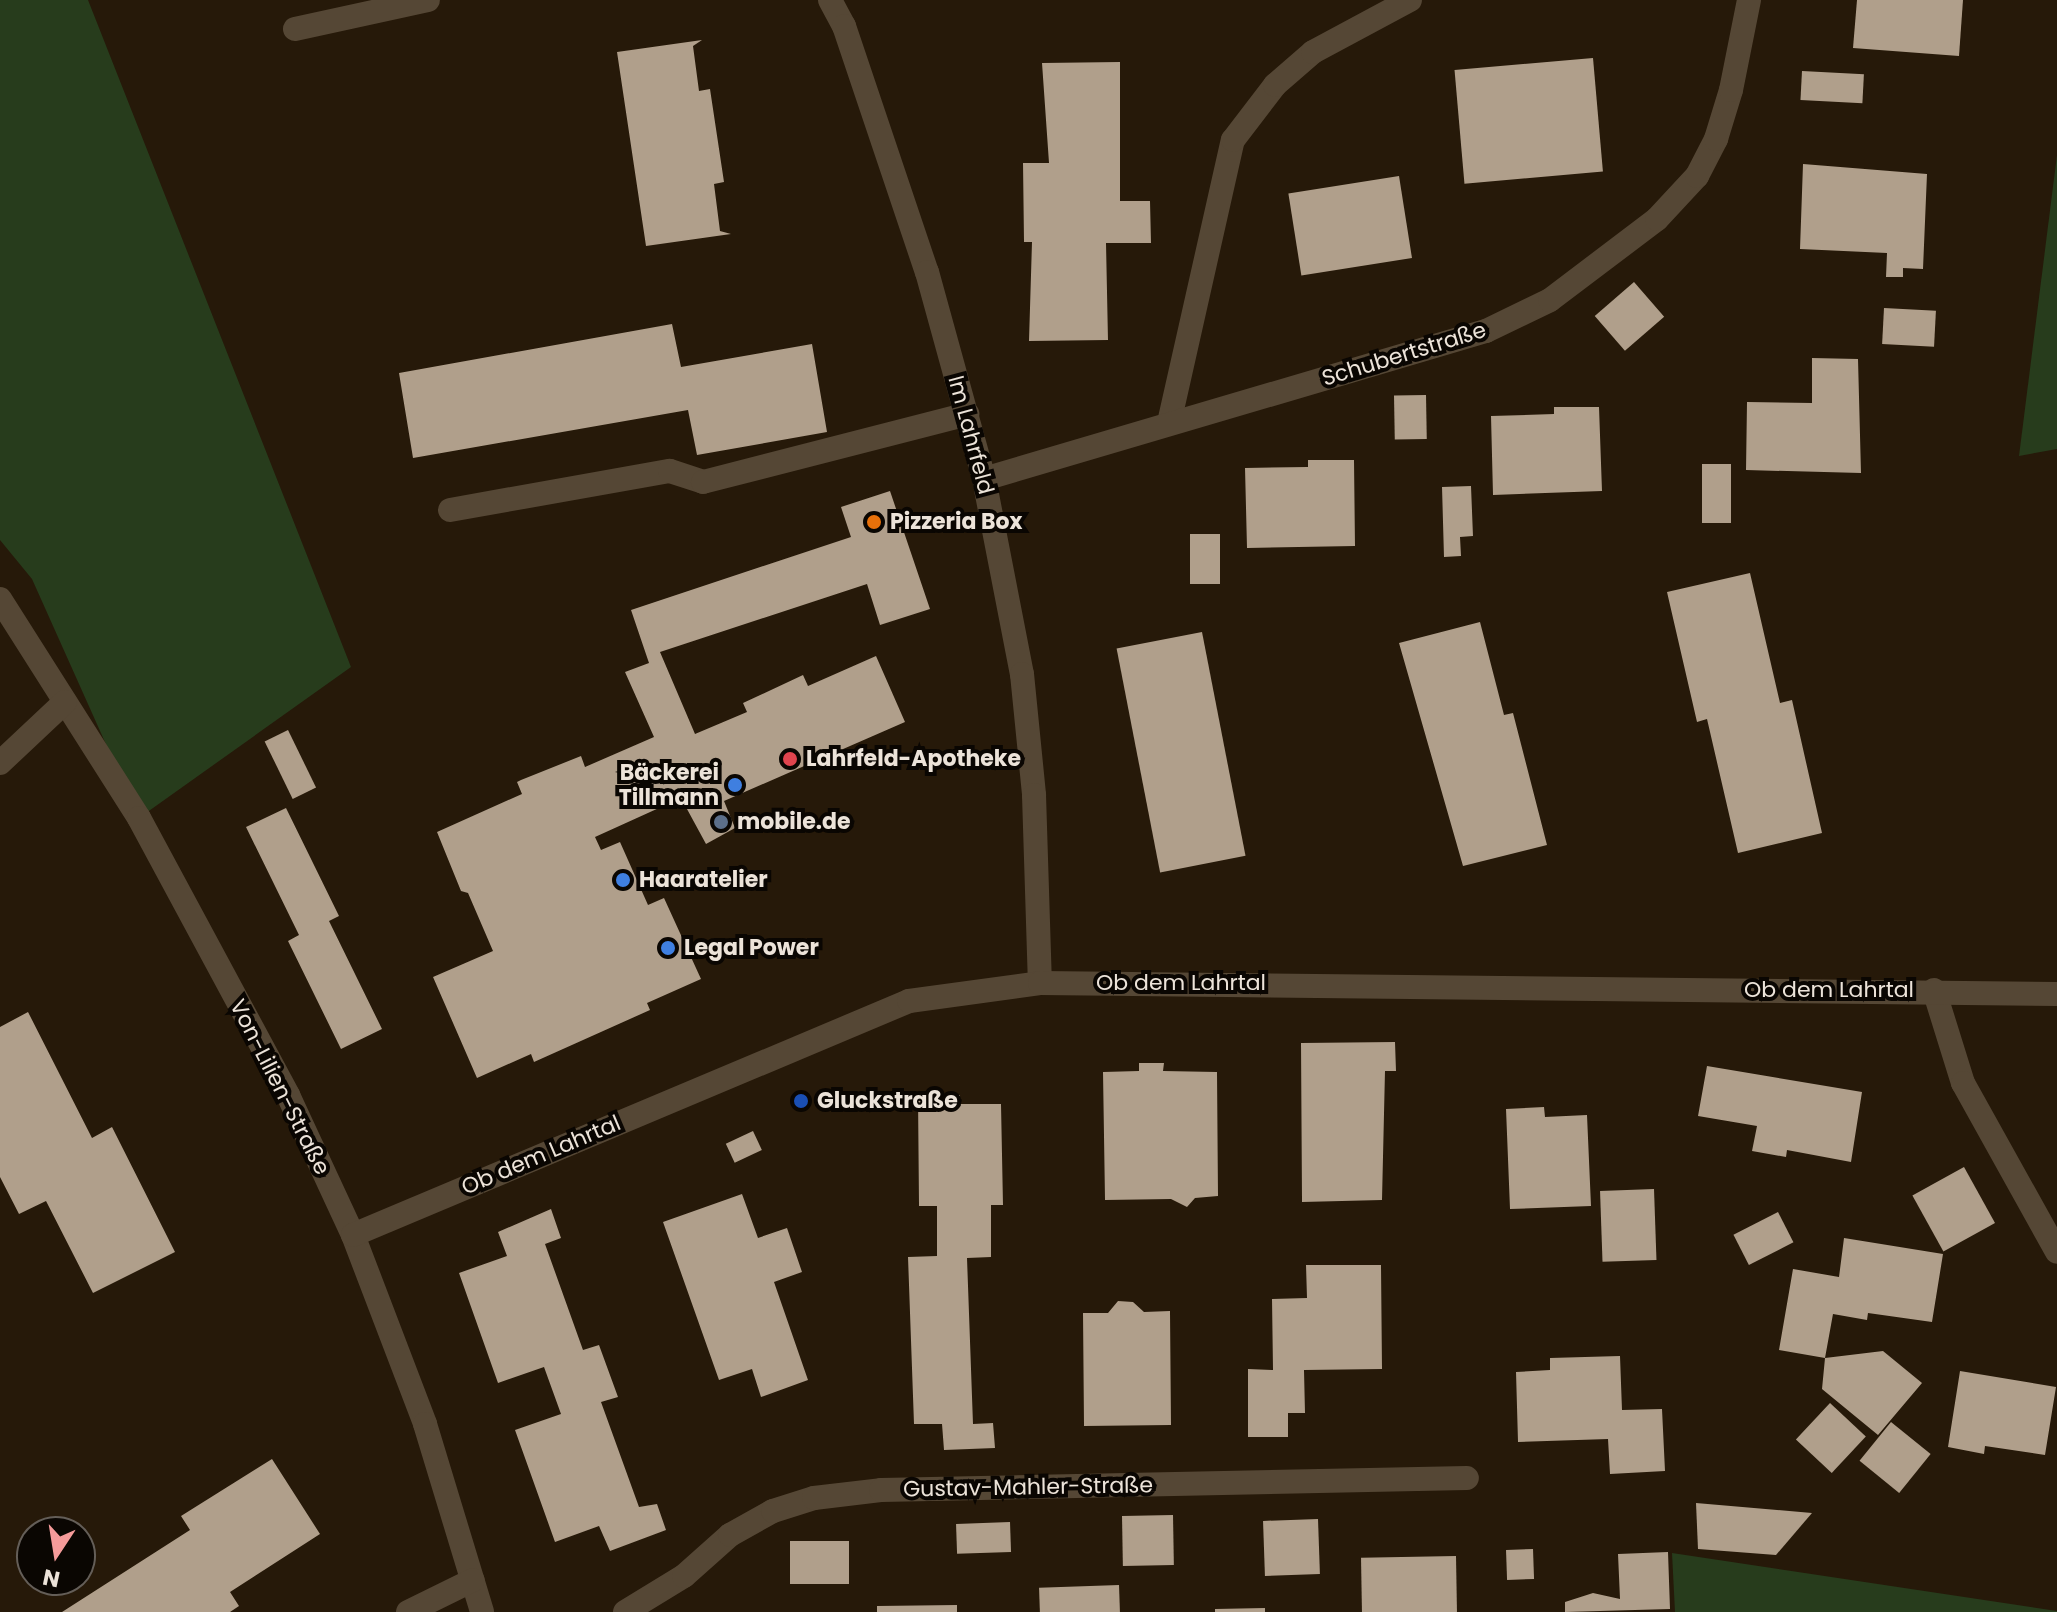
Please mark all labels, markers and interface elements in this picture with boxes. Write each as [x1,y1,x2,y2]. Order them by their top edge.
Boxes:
street label: Schubertstraße [1319,316,1489,392]
street label: Im Lahrfeld [942,373,1000,497]
place label: Pizzeria Box [890,509,1023,535]
marker: Pizzeria Box [865,513,883,531]
place label: Lahrfeld-Apotheke [806,746,1021,772]
marker: Lahrfeld-Apotheke [781,750,799,768]
place label: Bäckerei Tillmann [619,759,719,810]
marker: Bäckerei Tillmann [726,776,744,794]
place label: mobile.de [737,809,850,835]
marker: mobile.de [712,813,730,831]
place label: Haaratelier [639,867,768,893]
marker: Haaratelier [614,871,632,889]
place label: Legal Power [684,935,819,961]
marker: Legal Power [659,939,677,957]
street label: Ob dem Lahrtal [1096,970,1266,996]
street label: Ob dem Lahrtal [1744,977,1914,1003]
street label: Von-Lilien-Straße [224,995,336,1179]
place label: Gluckstraße [817,1088,958,1114]
marker: Gluckstraße [792,1092,810,1110]
street label: Ob dem Lahrtal [458,1110,624,1200]
street label: Gustav-Mahler-Straße [903,1472,1153,1502]
north arrow [16,1516,96,1596]
text: N [40,1561,63,1595]

